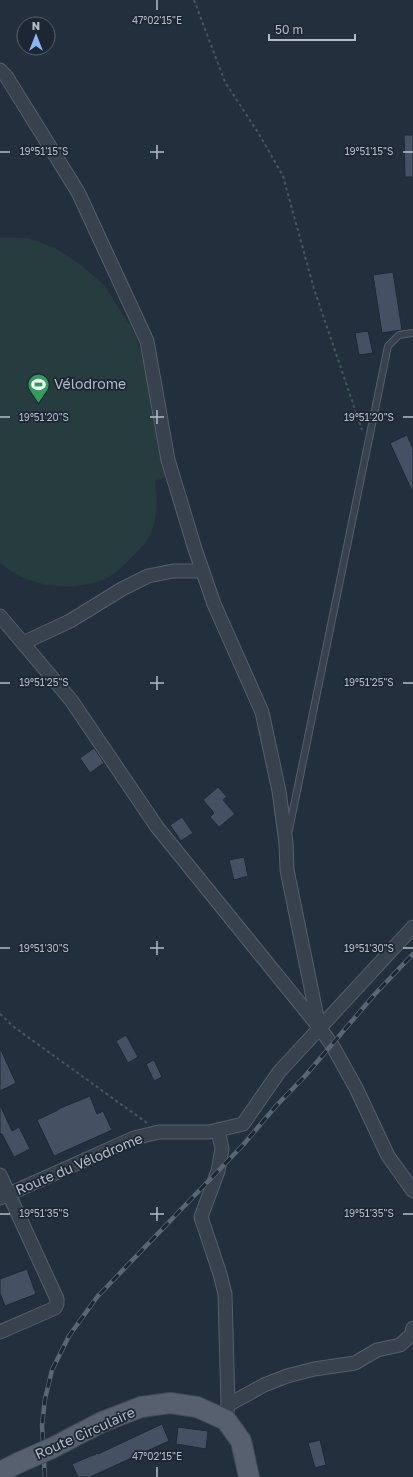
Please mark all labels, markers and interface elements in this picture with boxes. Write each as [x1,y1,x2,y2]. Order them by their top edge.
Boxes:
text: 47°02'15"E [132,14,182,26]
north arrow [16,16,56,56]
scale bar [269,16,355,42]
text: N [32,19,40,32]
text: 50 m [275,22,303,37]
text: 19°51'15"S [20,145,68,157]
text: 19°51'15"S [345,145,393,157]
sports icon: Vélodrome [25,371,51,404]
place label: Vélodrome [54,375,126,392]
text: 19°51'20"S [19,411,69,423]
text: 19°51'20"S [344,411,394,423]
text: 19°51'25"S [19,676,69,688]
text: 19°51'25"S [344,676,394,688]
text: 19°51'30"S [19,942,69,954]
text: 19°51'30"S [344,942,394,954]
street label: Route du Vélodrome [13,1129,145,1198]
text: 19°51'35"S [19,1207,69,1219]
text: 19°51'35"S [344,1207,394,1219]
street label: Route Circulaire [32,1403,137,1462]
text: 47°02'15"E [132,1450,182,1462]

